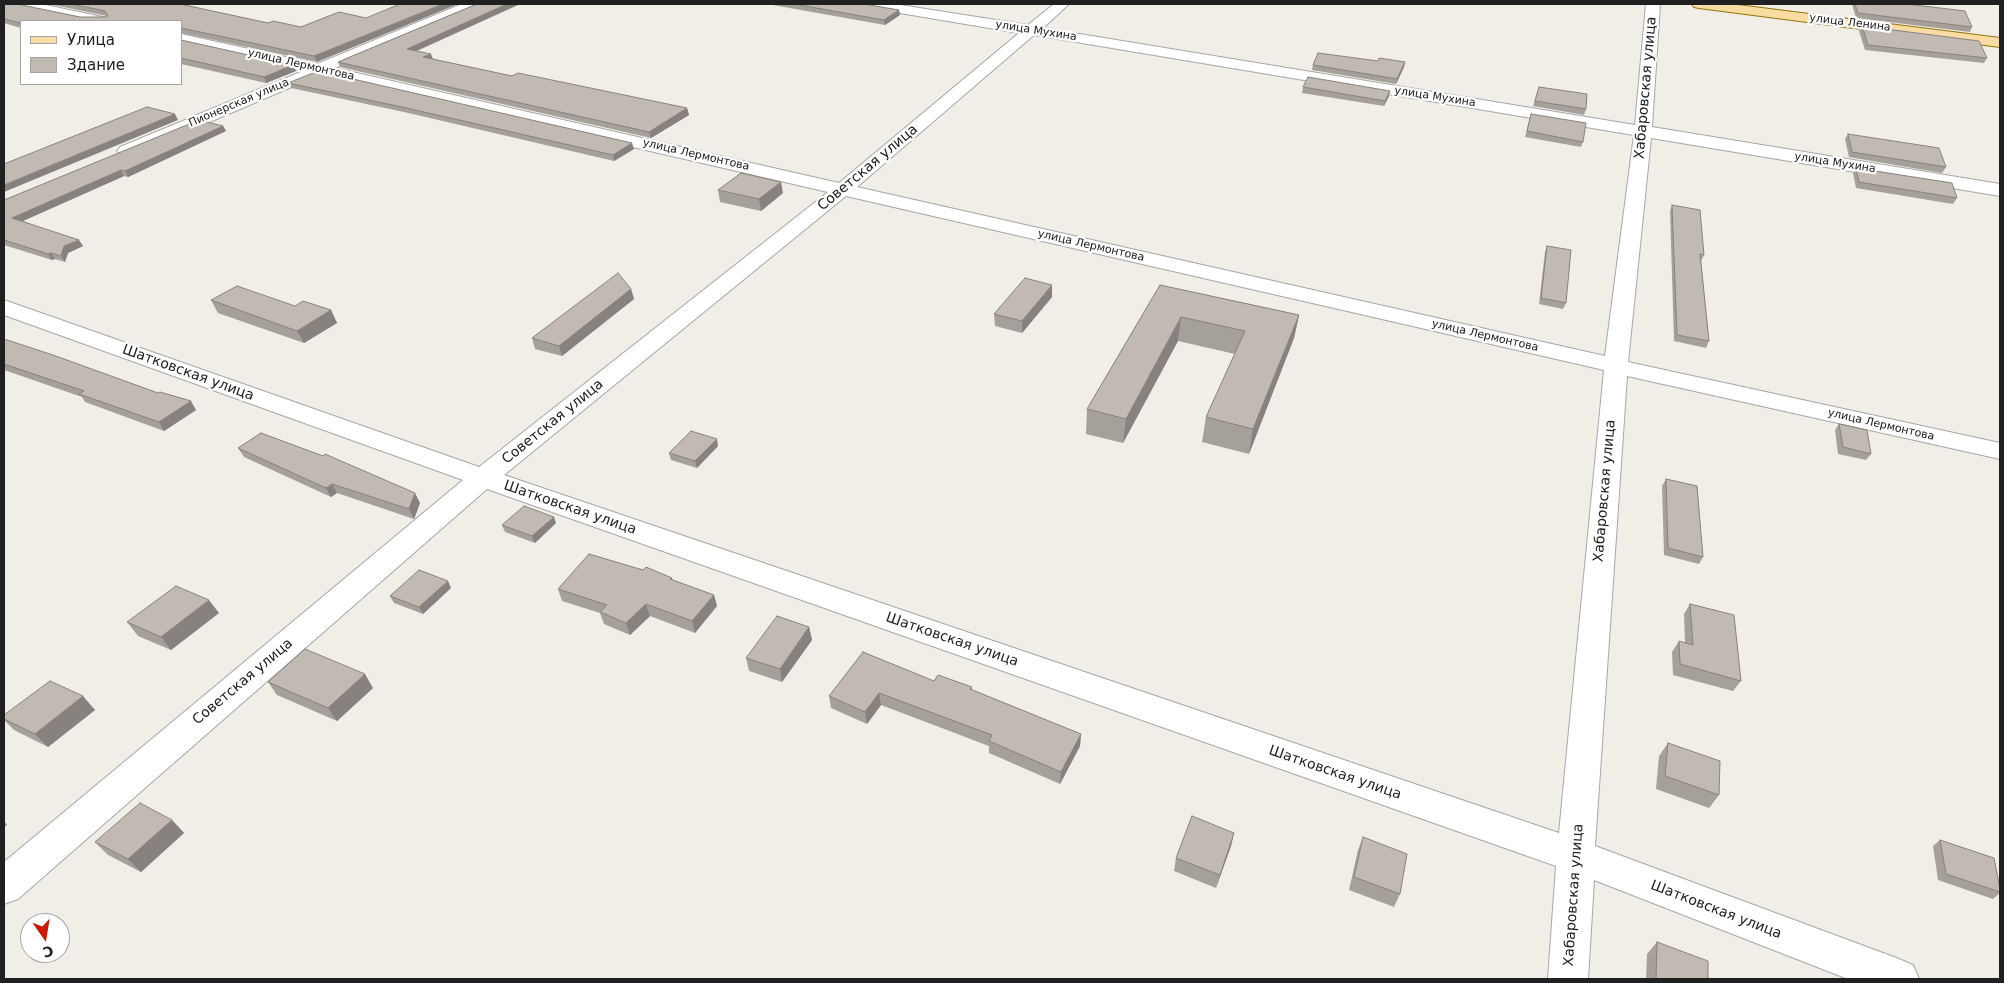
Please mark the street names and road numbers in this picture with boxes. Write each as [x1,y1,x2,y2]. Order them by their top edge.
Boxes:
street label: улица Ленина [1809,11,1891,35]
street label: Хабаровская улица [1631,16,1661,160]
street label: улица Мухина [994,18,1078,44]
street label: улица Лермонтова [246,46,356,84]
street label: Пионерская улица [187,76,291,130]
street label: улица Мухина [1393,84,1477,110]
street label: Советская улица [815,121,921,215]
street label: улица Лермонтова [641,136,751,174]
street label: улица Мухина [1793,150,1877,176]
street label: улица Лермонтова [1036,227,1146,265]
street label: улица Лермонтова [1430,317,1540,355]
street label: Шатковская улица [120,341,256,405]
street label: Советская улица [499,376,607,468]
street label: улица Лермонтова [1826,406,1936,444]
street label: Хабаровская улица [1590,419,1620,563]
street label: Шатковская улица [502,477,638,539]
street label: Шатковская улица [884,609,1020,671]
street label: Советская улица [190,635,296,729]
street label: Шатковская улица [1267,742,1403,804]
street label: Хабаровская улица [1561,823,1587,967]
street label: Шатковская улица [1648,877,1784,943]

